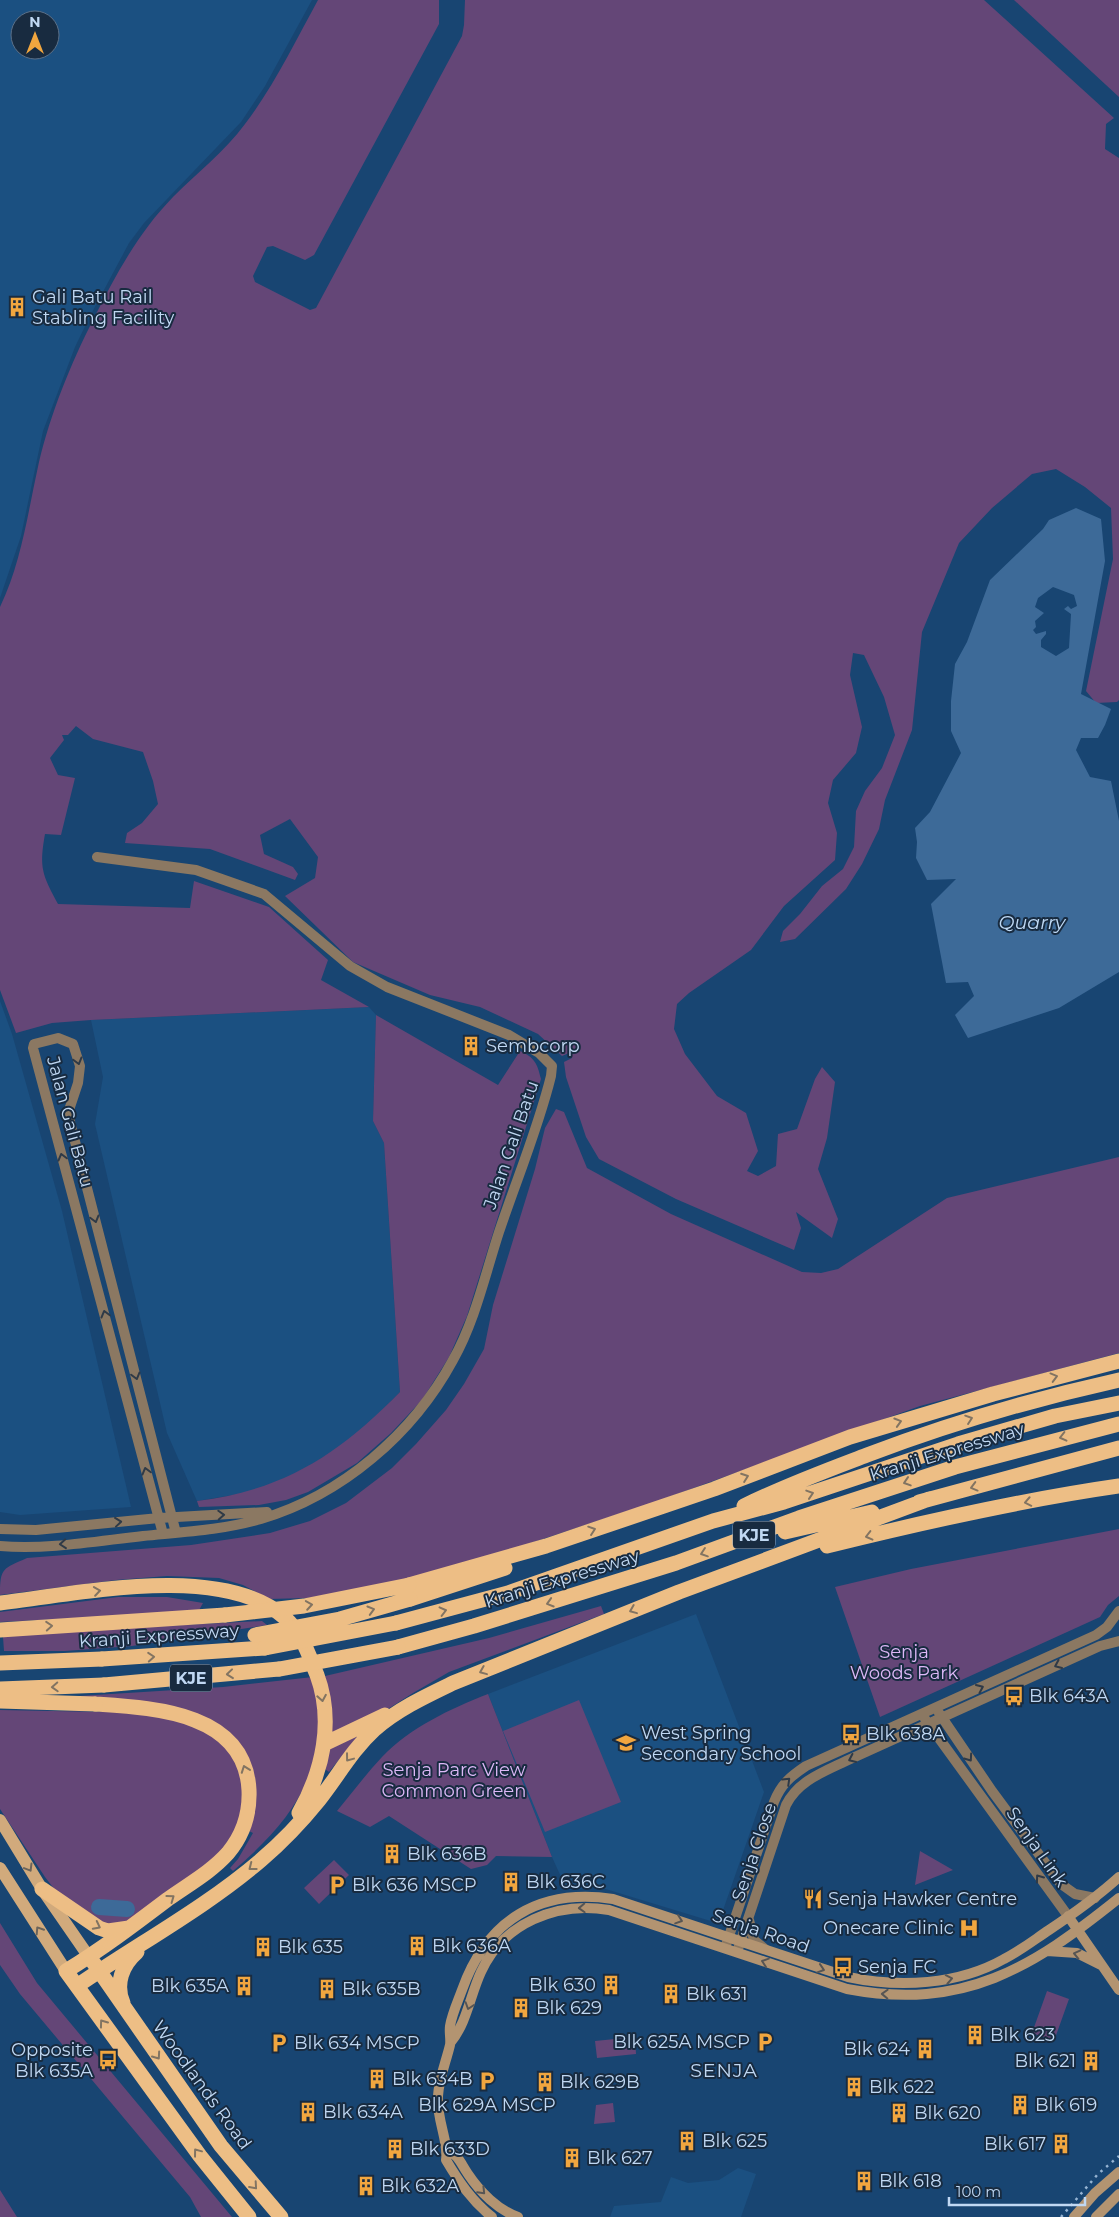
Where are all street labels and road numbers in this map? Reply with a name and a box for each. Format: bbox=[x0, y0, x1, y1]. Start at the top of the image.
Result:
street label: Jalan Gali Batu bbox=[42, 1053, 98, 1190]
street label: Jalan Gali Batu bbox=[478, 1078, 543, 1213]
street label: Kranji Expressway bbox=[867, 1418, 1027, 1486]
road number: KJE bbox=[733, 1522, 775, 1548]
street label: Kranji Expressway bbox=[482, 1545, 642, 1613]
street label: Kranji Expressway bbox=[78, 1619, 240, 1653]
road number: KJE bbox=[170, 1665, 212, 1692]
street label: Senja Close bbox=[727, 1800, 781, 1904]
street label: Senja Link bbox=[1001, 1803, 1073, 1891]
street label: Senja Road bbox=[709, 1904, 813, 1958]
street label: Woodlands Road bbox=[148, 2016, 256, 2154]

